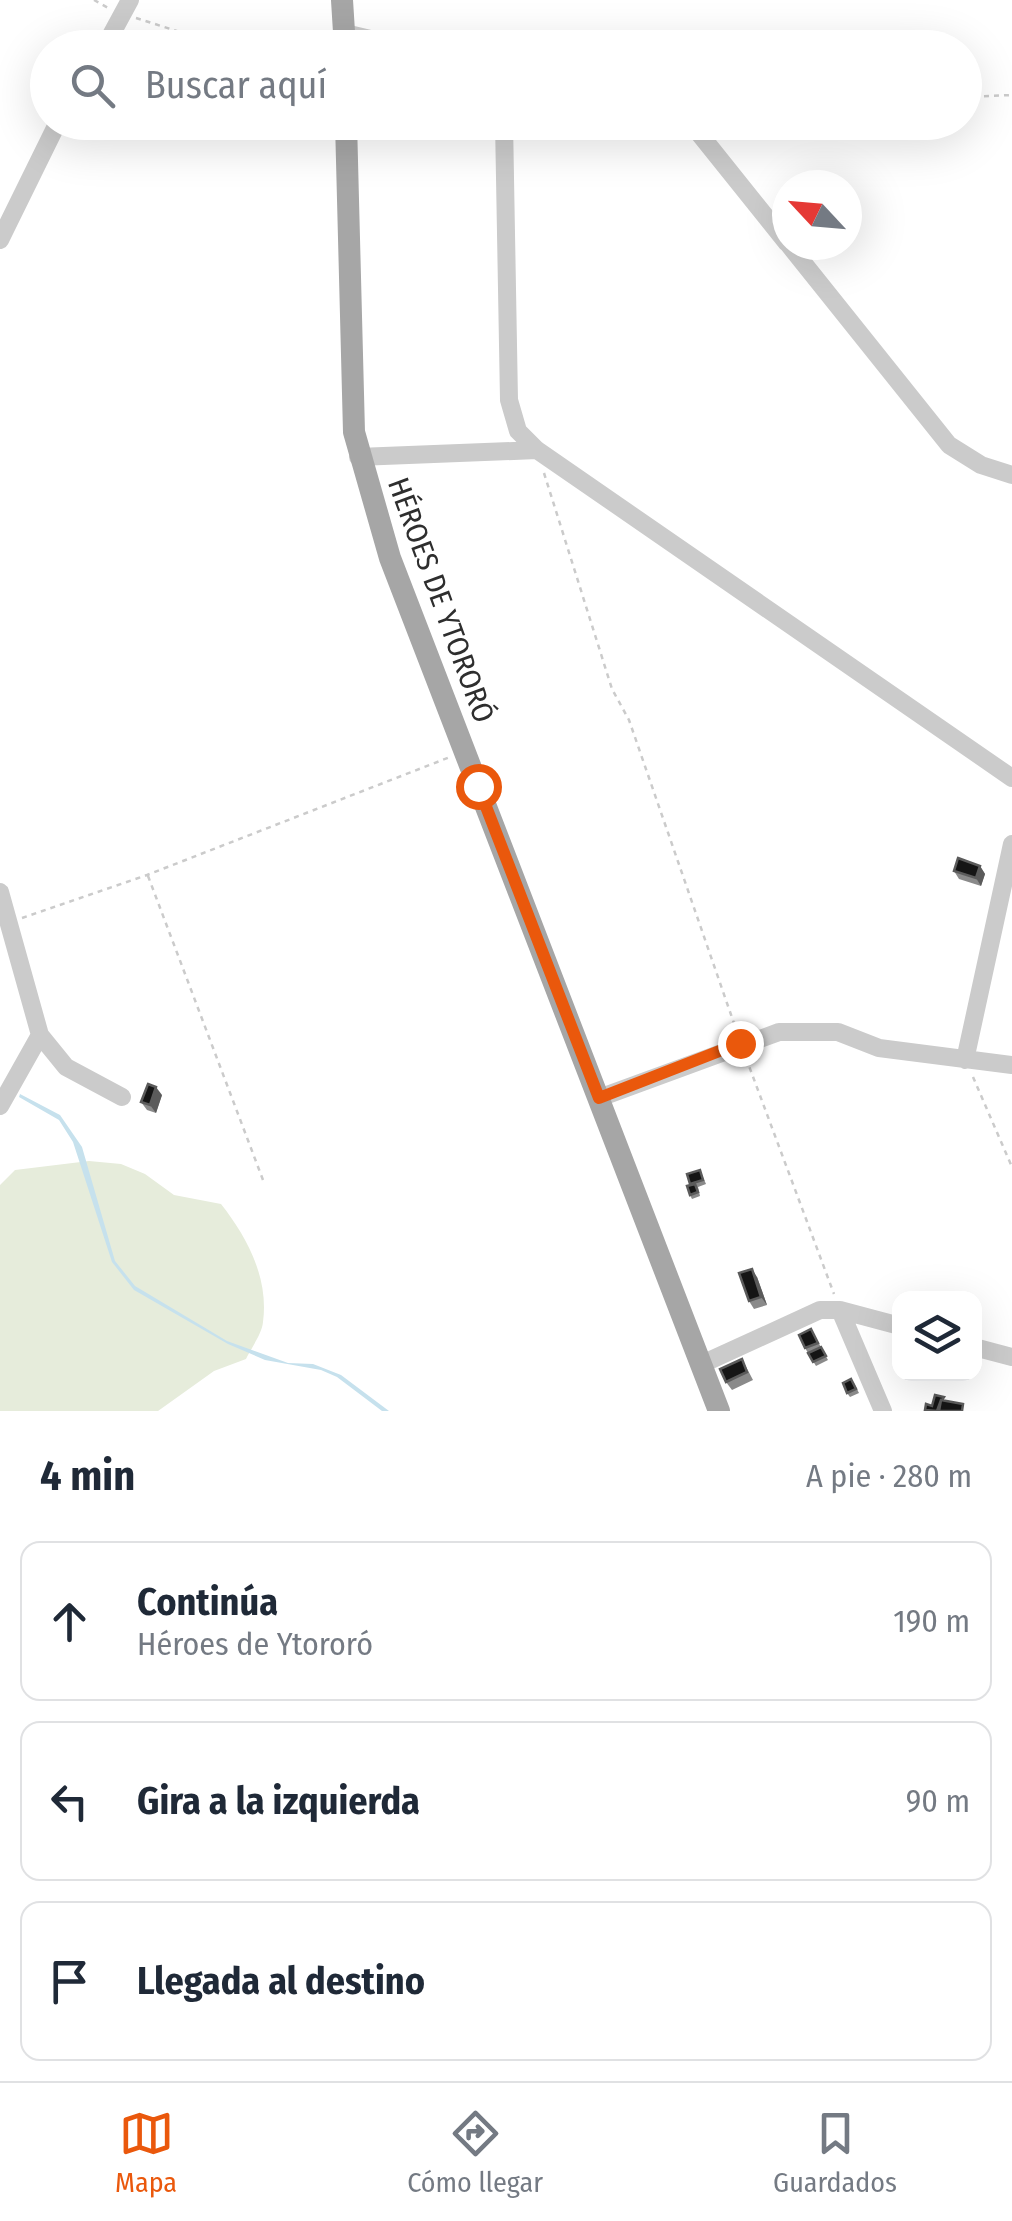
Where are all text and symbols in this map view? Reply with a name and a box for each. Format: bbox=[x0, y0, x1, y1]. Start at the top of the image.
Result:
search box bbox=[30, 30, 982, 140]
icon: search bbox=[65, 58, 120, 113]
text: Buscar aquí bbox=[145, 62, 327, 108]
north arrow bbox=[772, 170, 862, 260]
street label: HÉROES DE YTORORÓ bbox=[380, 473, 502, 727]
route start bbox=[456, 764, 502, 810]
route end bbox=[718, 1021, 764, 1067]
map controls bbox=[892, 1291, 982, 1381]
button: layers bbox=[892, 1291, 982, 1381]
text: 4 min bbox=[40, 1451, 135, 1501]
text: A pie · 280 m bbox=[806, 1457, 972, 1495]
text: Continúa bbox=[137, 1579, 278, 1625]
icon: ahead bbox=[42, 1594, 97, 1649]
text: 190 m bbox=[893, 1602, 970, 1640]
text: Héroes de Ytororó bbox=[137, 1625, 373, 1663]
icon: left bbox=[42, 1774, 97, 1829]
text: Gira a la izquierda bbox=[137, 1778, 420, 1824]
text: 90 m bbox=[906, 1782, 970, 1820]
icon: arrive bbox=[42, 1954, 97, 2009]
text: Llegada al destino bbox=[137, 1958, 425, 2004]
tab: Mapa bbox=[115, 2106, 177, 2199]
tab: Cómo llegar bbox=[407, 2106, 543, 2199]
tab: Guardados bbox=[773, 2106, 897, 2199]

